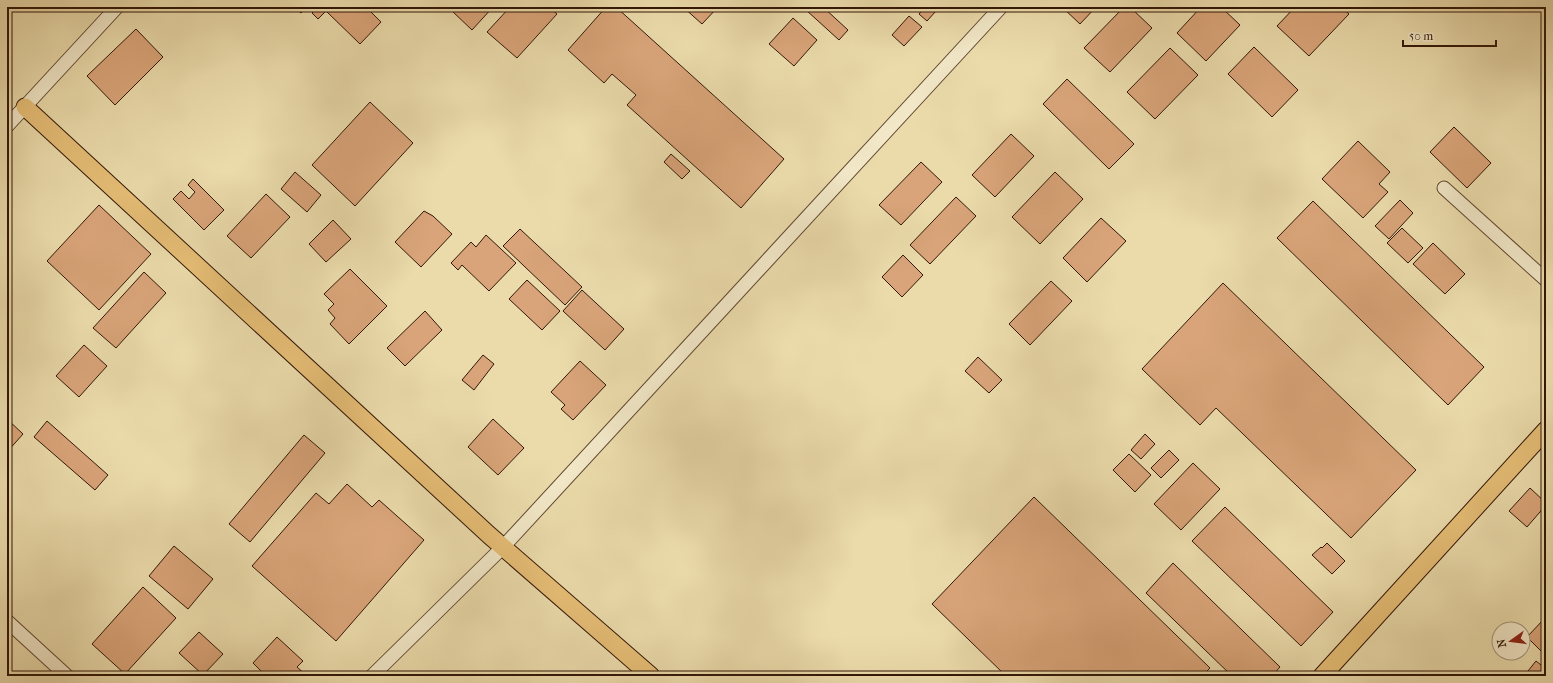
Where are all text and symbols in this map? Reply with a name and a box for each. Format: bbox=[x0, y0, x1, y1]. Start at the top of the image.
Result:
scale bar bbox=[1403, 22, 1496, 48]
text: 50 m bbox=[1409, 29, 1433, 43]
north arrow bbox=[1491, 621, 1531, 661]
text: N bbox=[1494, 637, 1509, 649]

